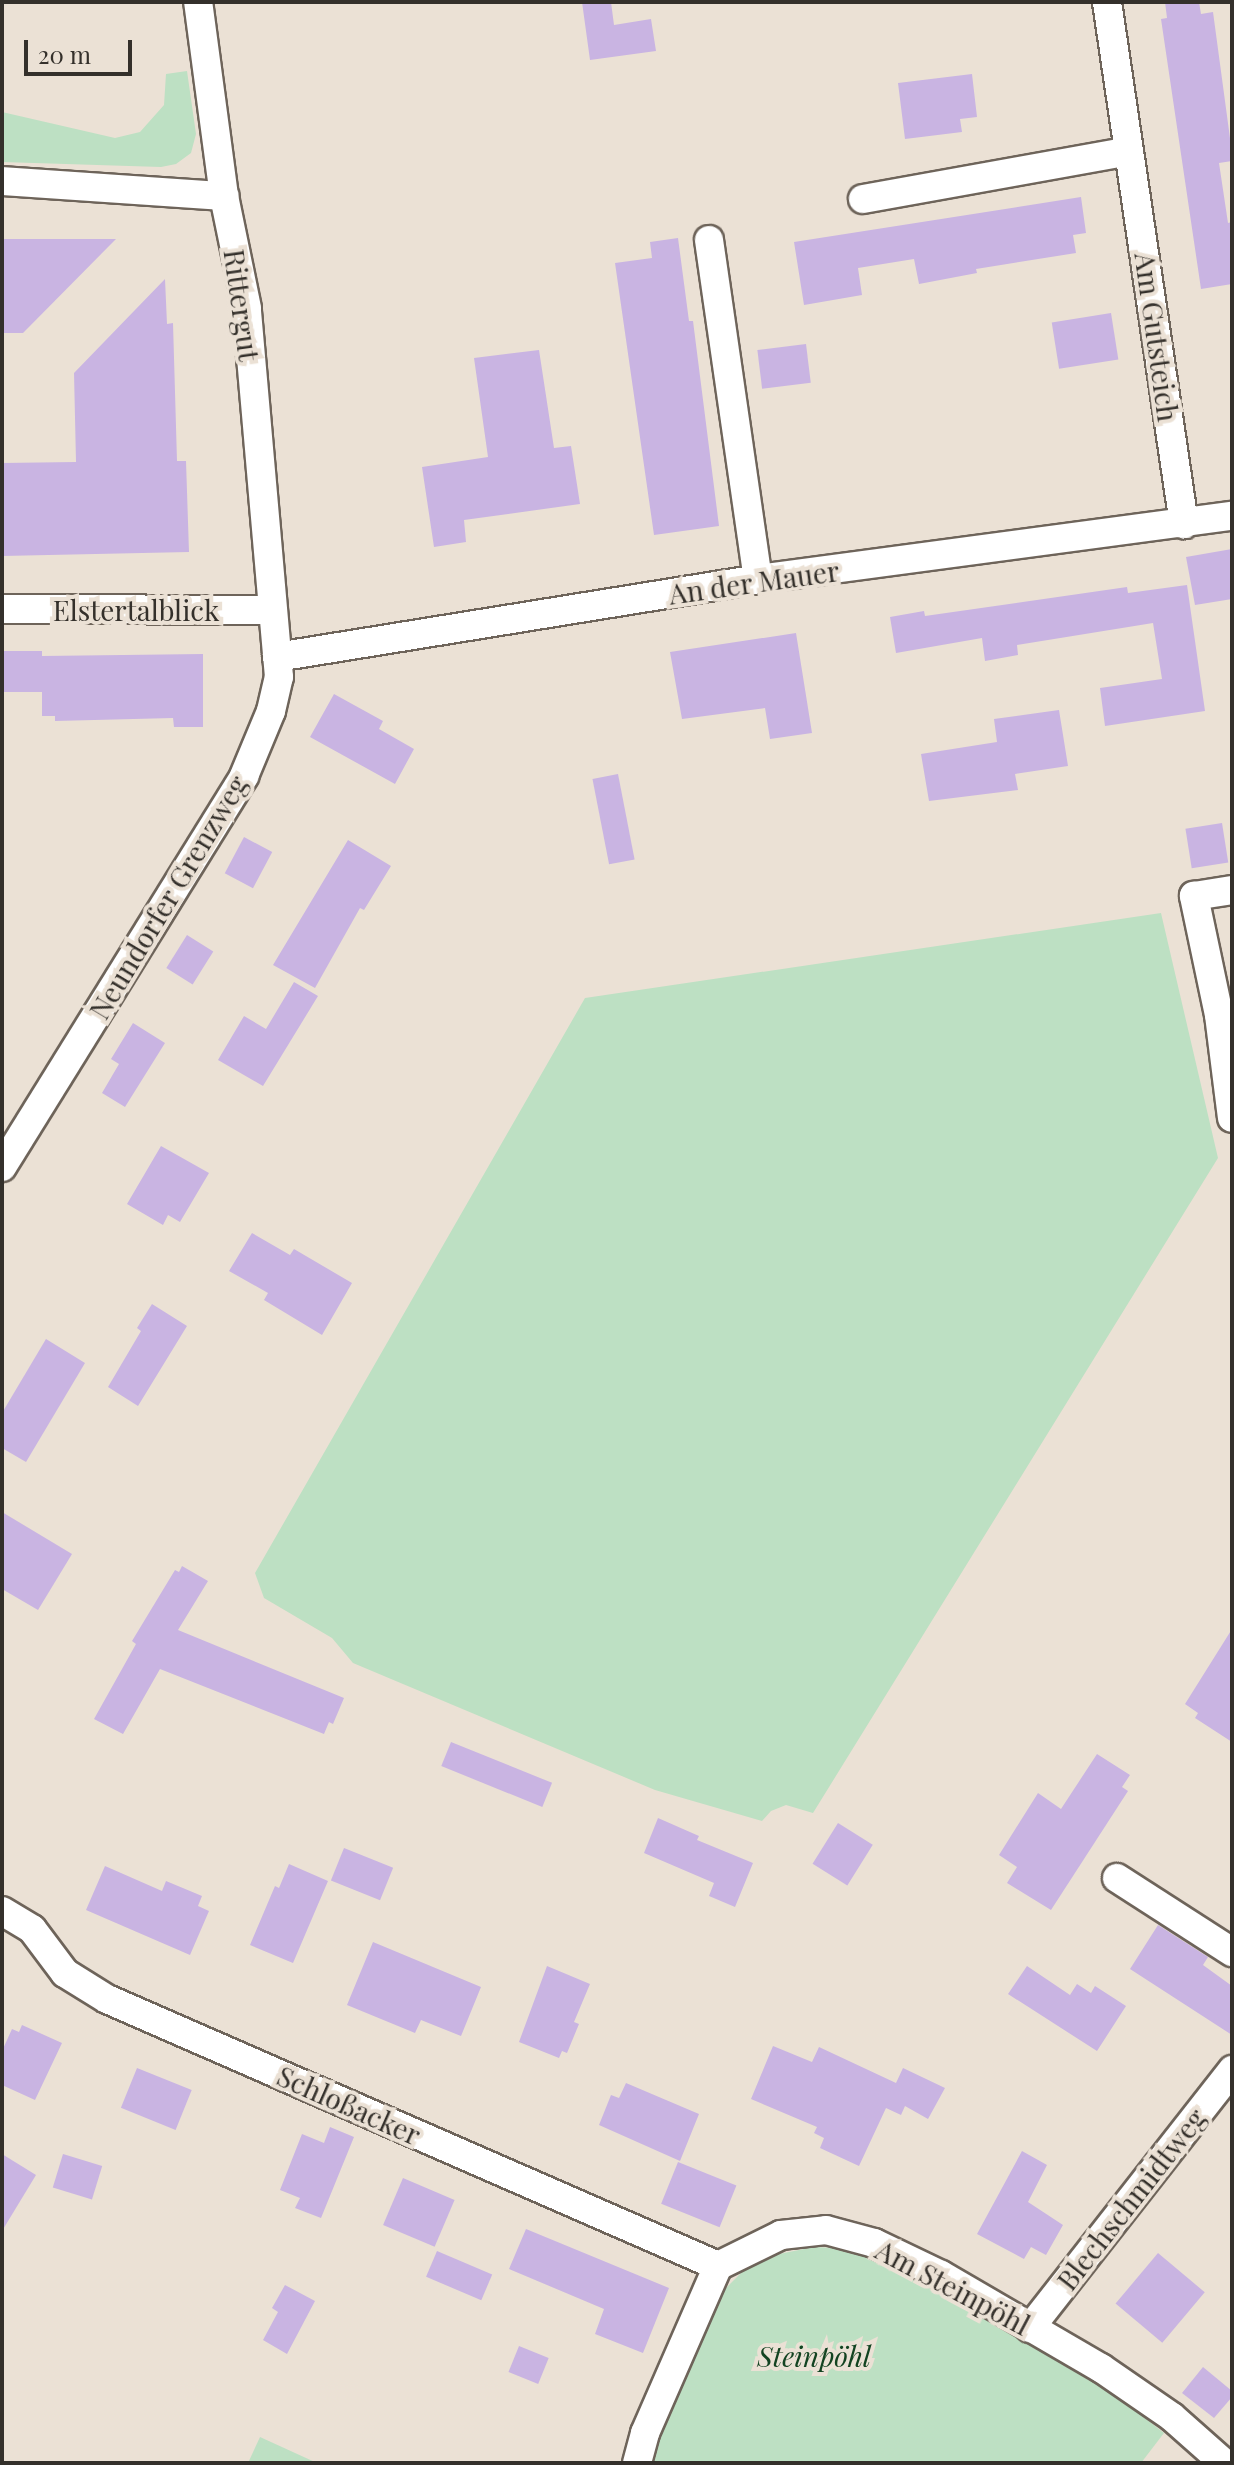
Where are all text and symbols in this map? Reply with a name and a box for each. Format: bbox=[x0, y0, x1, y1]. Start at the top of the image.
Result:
scale bar bbox=[28, 24, 136, 74]
text: 20 m bbox=[38, 38, 91, 70]
street label: Rittergut bbox=[218, 247, 266, 363]
street label: Am Gutsteich bbox=[1129, 250, 1185, 424]
street label: An der Mauer bbox=[666, 553, 842, 611]
street label: Elstertalblick bbox=[53, 593, 219, 627]
street label: Neundorfer Grenzweg bbox=[82, 769, 254, 1025]
street label: Schloßacker bbox=[272, 2058, 426, 2152]
street label: Blechschmidtweg bbox=[1050, 2101, 1212, 2297]
street label: Am Steinpöhl bbox=[870, 2232, 1036, 2342]
park label: Steinpöhl bbox=[757, 2339, 871, 2373]

